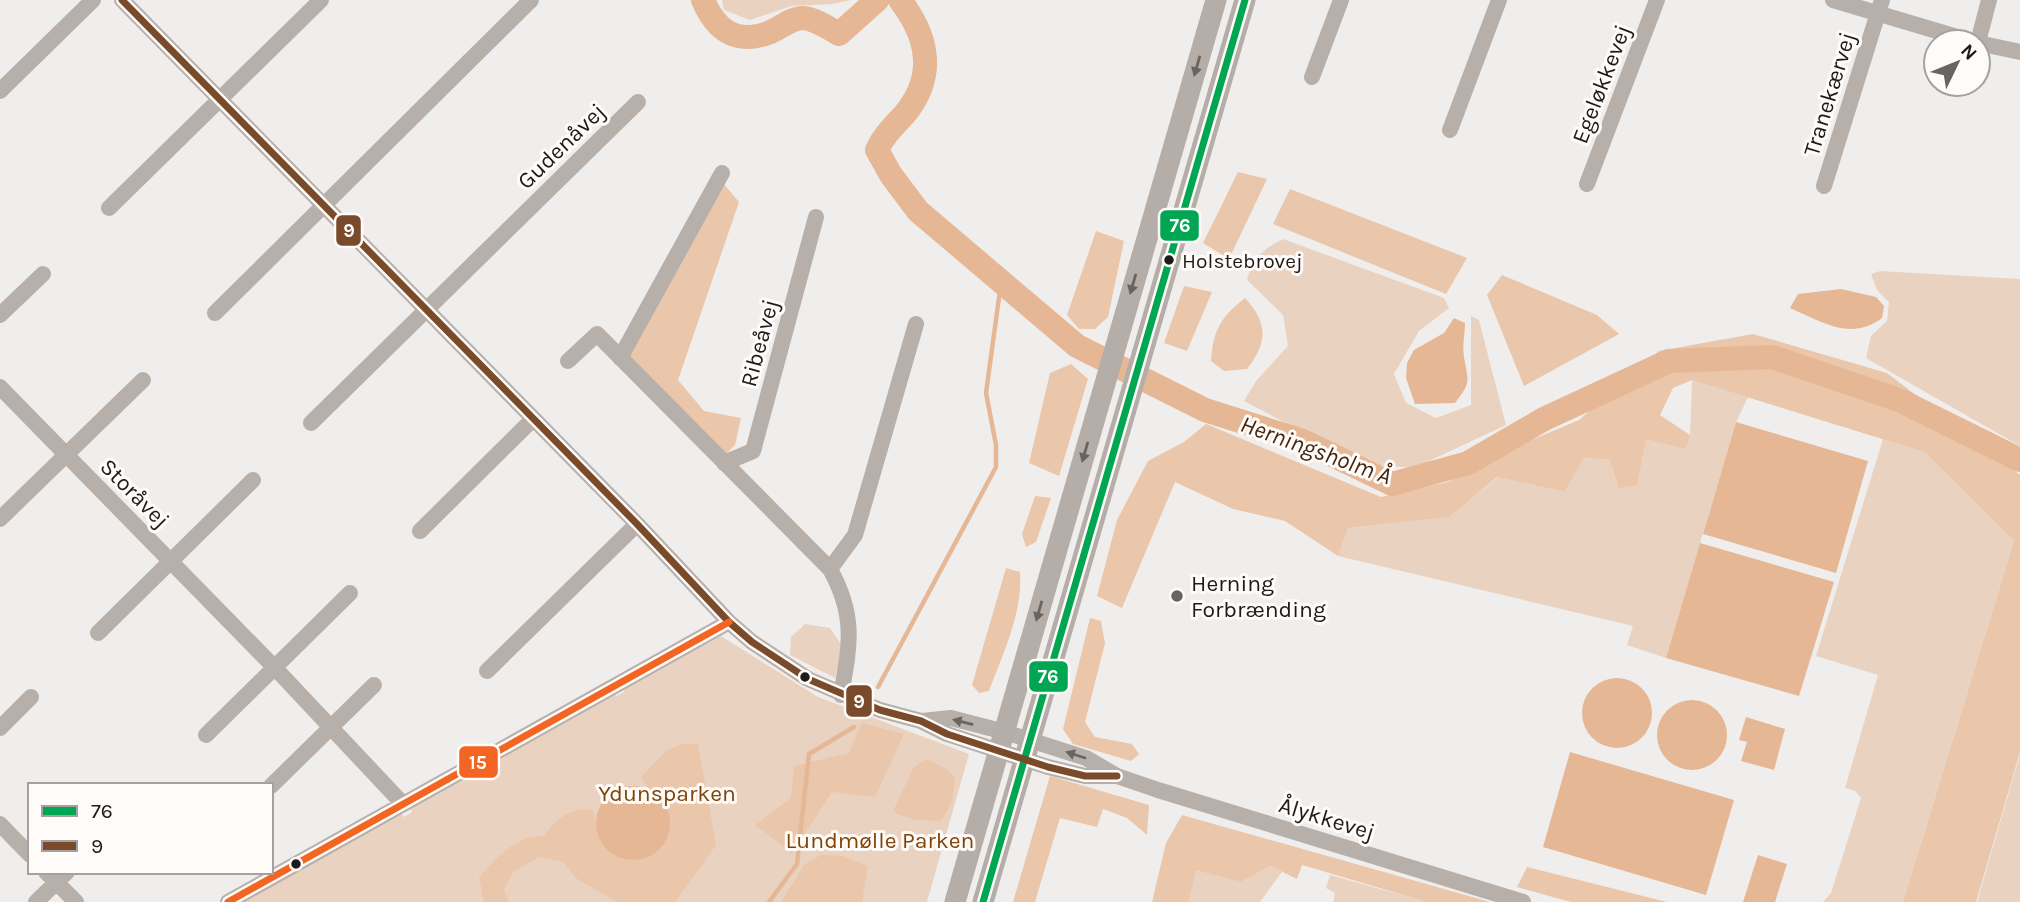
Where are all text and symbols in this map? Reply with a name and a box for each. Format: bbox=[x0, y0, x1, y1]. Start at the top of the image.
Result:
street label: Egeløkkevej bbox=[1566, 21, 1636, 147]
north arrow bbox=[1922, 28, 1992, 98]
street label: Tranekærvej bbox=[1798, 29, 1861, 159]
text: N bbox=[1956, 40, 1981, 65]
one-way arrow bbox=[1192, 55, 1202, 76]
street label: Gudenåvej bbox=[512, 98, 611, 195]
line badge: 76 bbox=[1159, 209, 1200, 242]
line badge: 9 bbox=[335, 214, 362, 247]
text: 76 bbox=[1170, 215, 1191, 237]
text: 9 bbox=[343, 220, 355, 242]
place label: Holstebrovej bbox=[1182, 249, 1303, 273]
marker: Holstebrovej bbox=[1162, 253, 1176, 267]
one-way arrow bbox=[1128, 274, 1138, 295]
street label: Ribeåvej bbox=[735, 296, 784, 390]
water label: Herningsholm Å bbox=[1237, 409, 1396, 490]
one-way arrow bbox=[1079, 442, 1090, 464]
street label: Storåvej bbox=[94, 453, 175, 534]
place label: Herning Forbrænding bbox=[1191, 570, 1326, 623]
marker: Herning Forbrænding bbox=[1169, 588, 1185, 604]
one-way arrow bbox=[1034, 601, 1044, 622]
line badge: 76 bbox=[1028, 660, 1069, 693]
text: 76 bbox=[1038, 666, 1059, 688]
unlabelled marker bbox=[798, 670, 812, 684]
line badge: 9 bbox=[845, 684, 873, 718]
text: 9 bbox=[853, 691, 865, 713]
one-way arrow bbox=[952, 716, 974, 727]
line badge: 15 bbox=[458, 745, 499, 779]
one-way arrow bbox=[1065, 749, 1086, 760]
text: 15 bbox=[469, 752, 487, 774]
park label: Ydunsparken bbox=[598, 780, 736, 807]
legend bbox=[28, 783, 273, 874]
street label: Ålykkevej bbox=[1276, 791, 1378, 846]
text: 76 bbox=[91, 799, 113, 823]
park label: Lundmølle Parken bbox=[786, 827, 974, 854]
text: 9 bbox=[91, 834, 103, 858]
unlabelled marker bbox=[289, 857, 303, 871]

